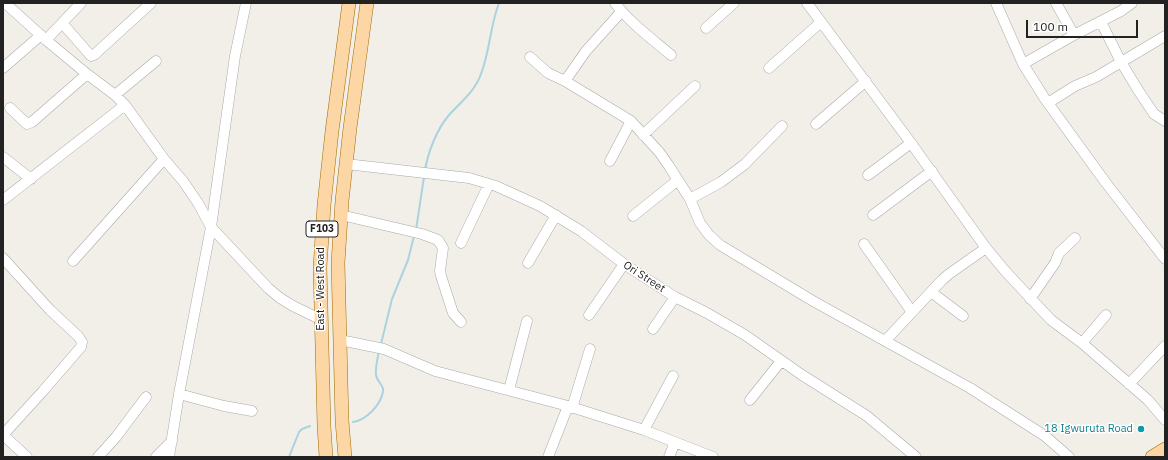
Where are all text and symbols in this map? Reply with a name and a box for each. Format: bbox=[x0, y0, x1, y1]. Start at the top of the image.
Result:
scale bar bbox=[1028, 12, 1140, 38]
text: 100 m bbox=[1033, 19, 1068, 34]
road number: F103 bbox=[306, 221, 338, 237]
street label: East - West Road bbox=[314, 247, 328, 331]
street label: Ori Street bbox=[621, 259, 667, 295]
place label: 18 Igwuruta Road bbox=[1044, 422, 1133, 436]
marker: 18 Igwuruta Road bbox=[1136, 424, 1146, 434]

